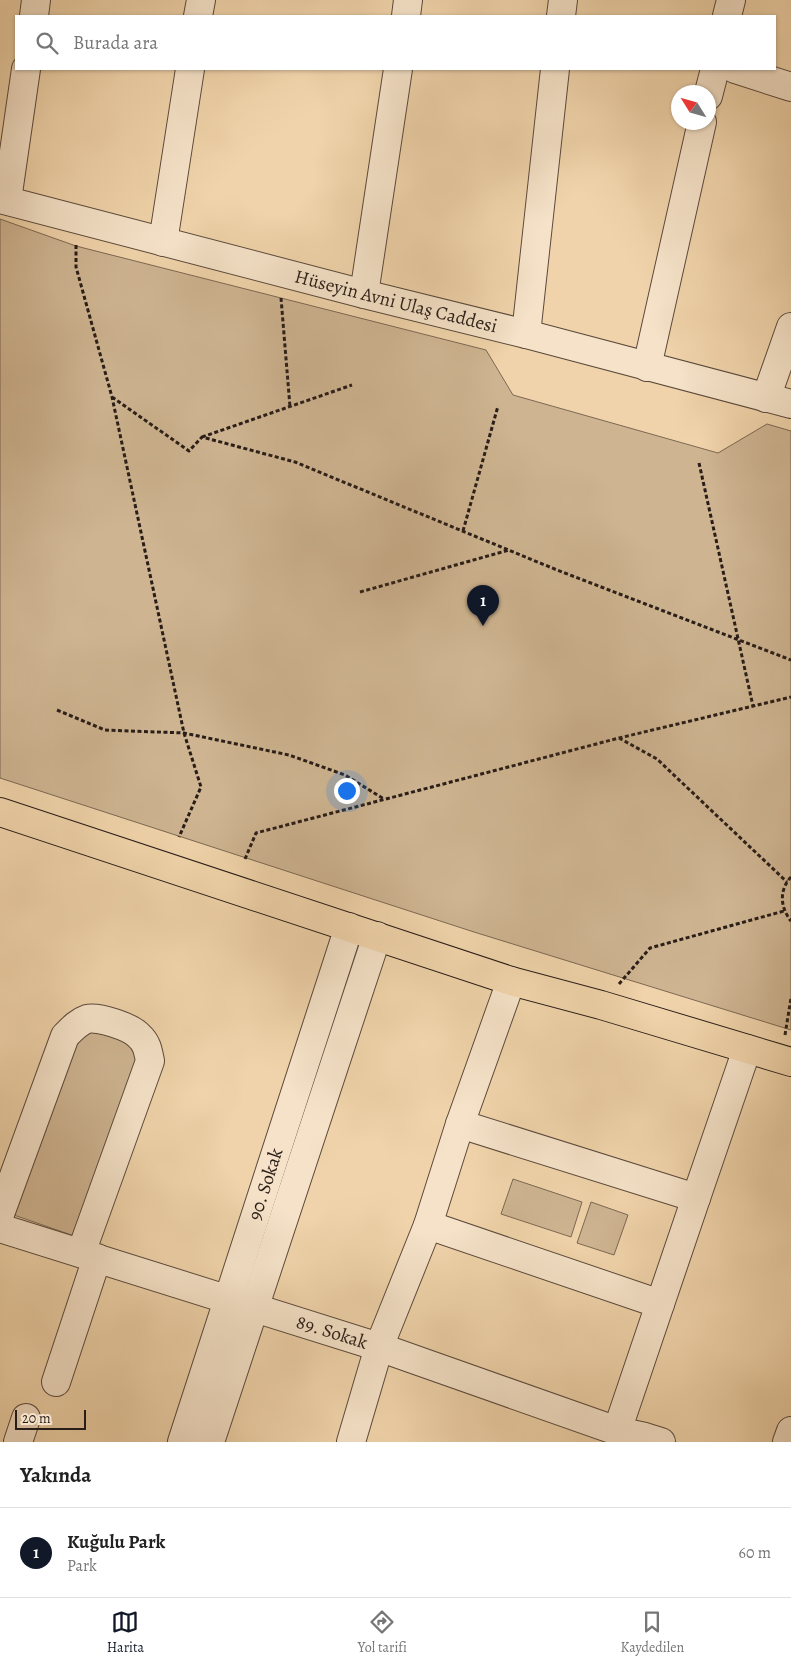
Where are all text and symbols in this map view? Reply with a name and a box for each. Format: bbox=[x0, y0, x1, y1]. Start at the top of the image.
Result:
search box bbox=[15, 15, 776, 70]
icon: search bbox=[33, 29, 61, 57]
text: Burada ara bbox=[73, 30, 158, 56]
north arrow bbox=[671, 85, 716, 130]
street label: Hüseyin Avni Ulaş Caddesi bbox=[292, 263, 500, 339]
pin: 1 bbox=[467, 585, 499, 626]
your location bbox=[334, 778, 360, 804]
street label: 90. Sokak bbox=[242, 1144, 290, 1224]
street label: 89. Sokak bbox=[293, 1309, 372, 1356]
scale bar bbox=[15, 1407, 86, 1430]
text: 20 m bbox=[22, 1409, 51, 1428]
text: Yakında bbox=[20, 1461, 91, 1489]
text: Kuğulu Park bbox=[67, 1529, 165, 1555]
text: 1 bbox=[33, 1542, 39, 1564]
text: 60 m bbox=[739, 1542, 771, 1564]
text: Park bbox=[67, 1555, 97, 1577]
tab: Harita bbox=[107, 1608, 144, 1657]
tab: Yol tarifi bbox=[358, 1608, 407, 1657]
tab: Kaydedilen bbox=[621, 1608, 684, 1657]

